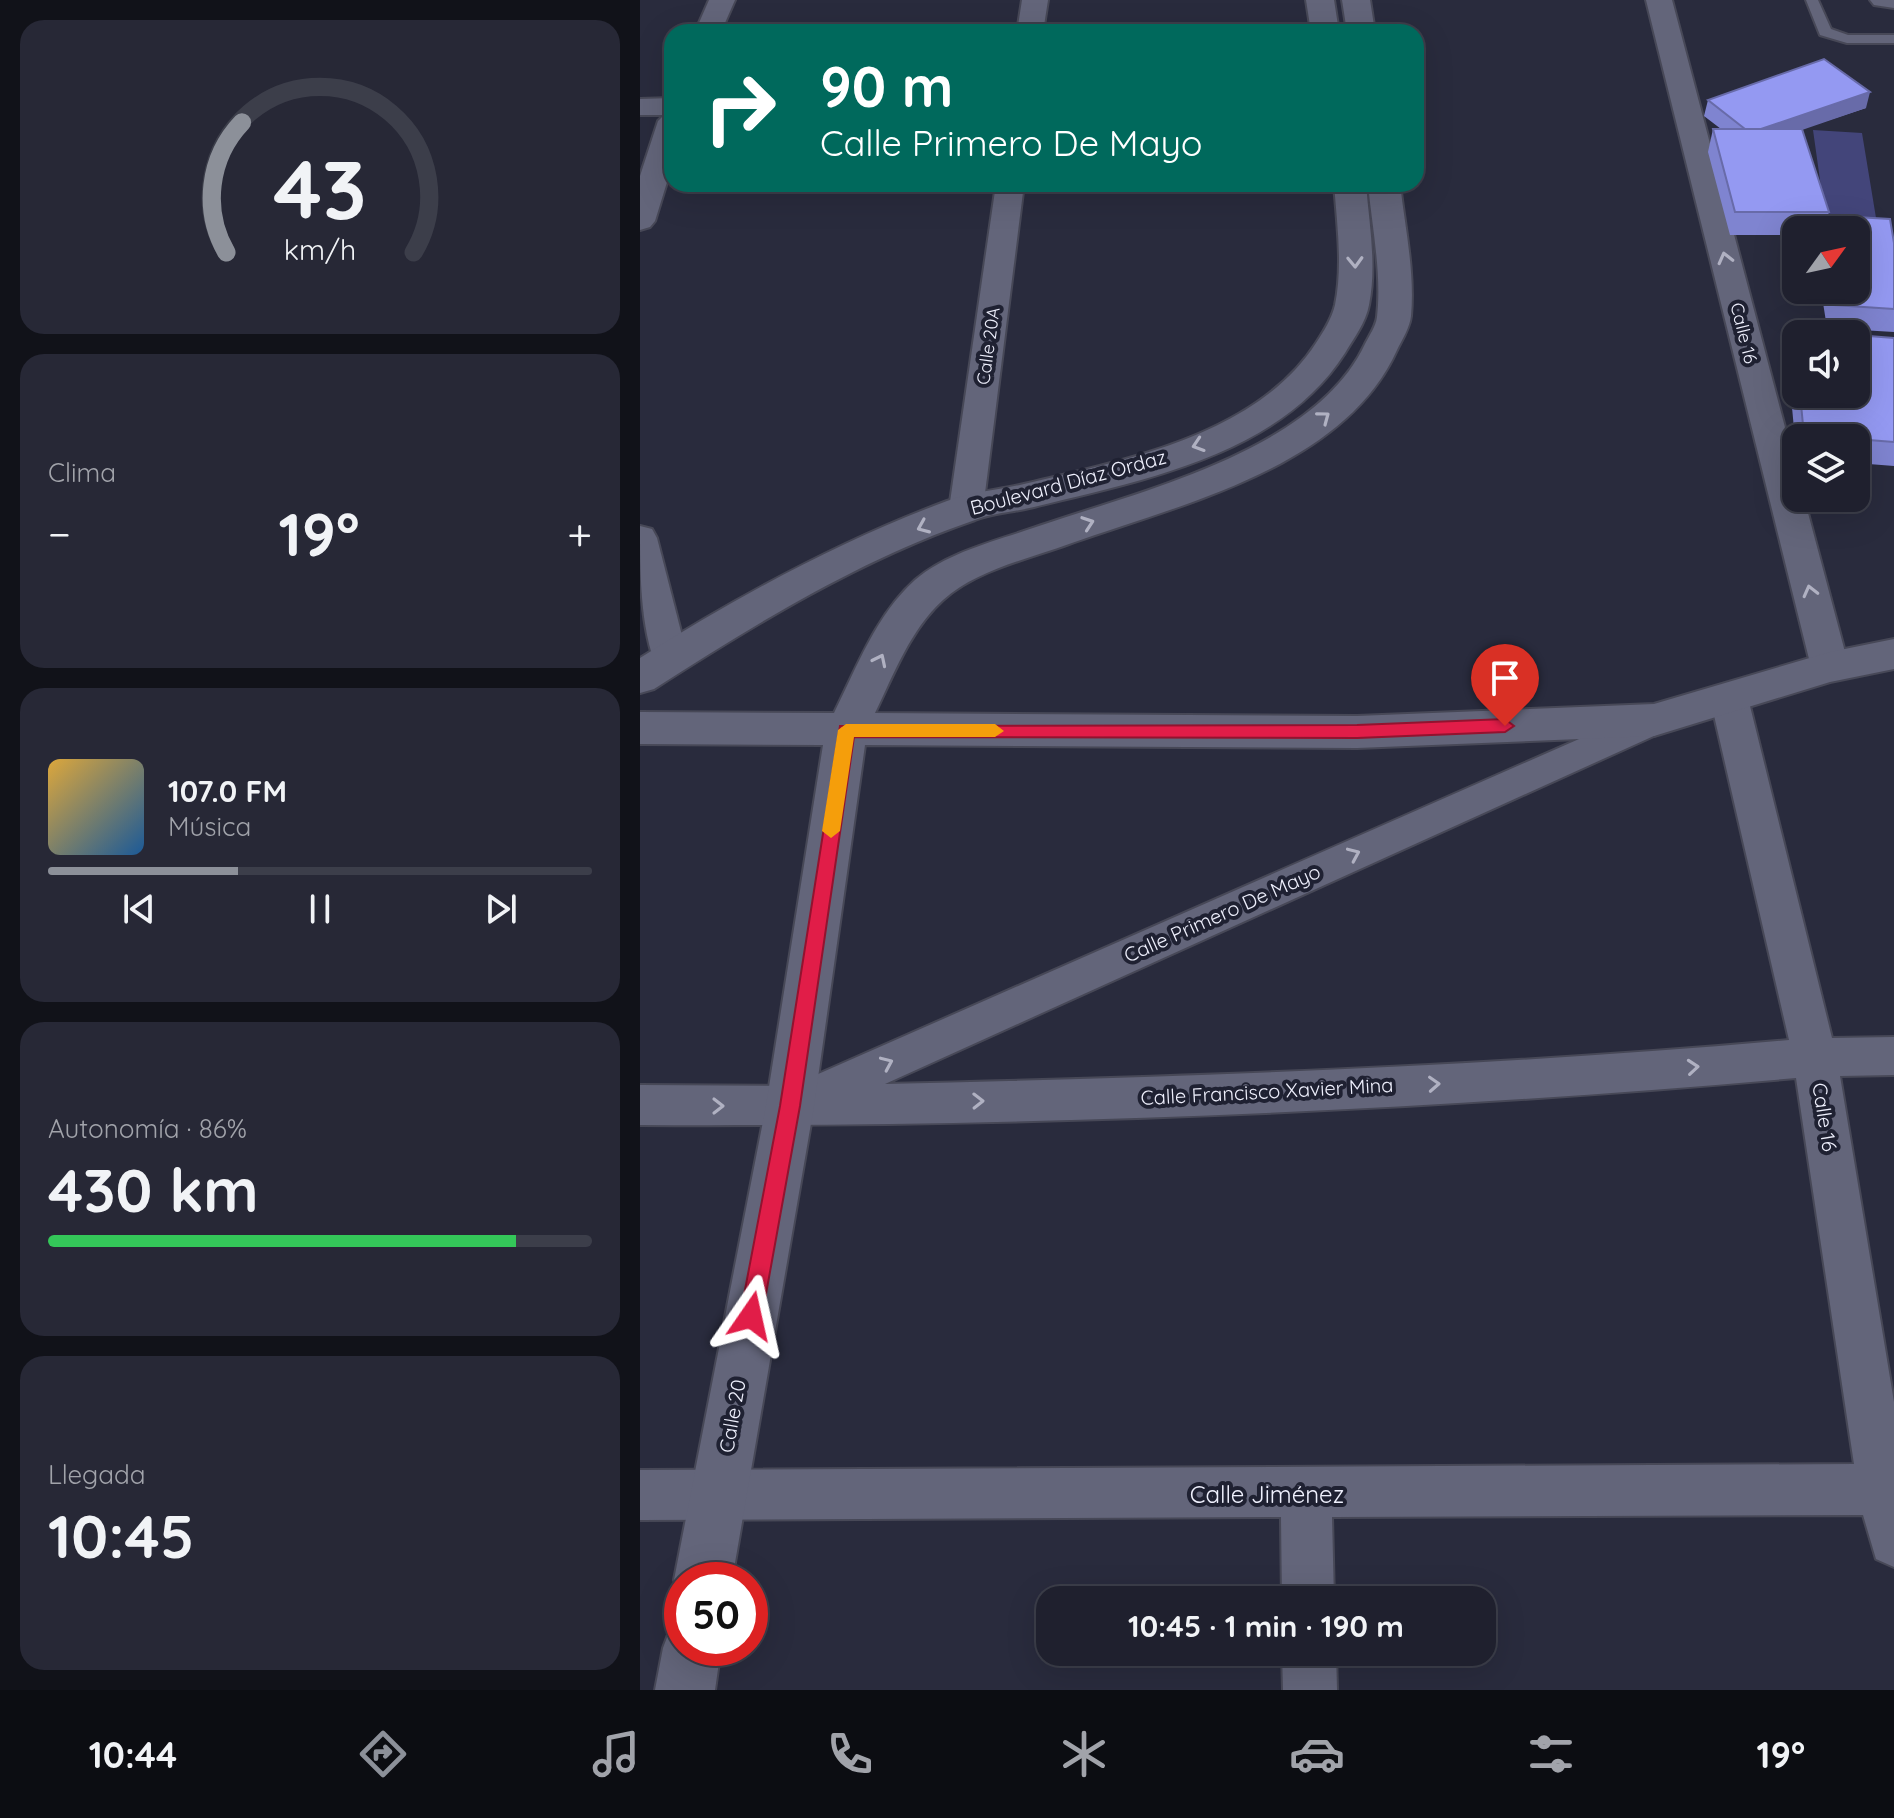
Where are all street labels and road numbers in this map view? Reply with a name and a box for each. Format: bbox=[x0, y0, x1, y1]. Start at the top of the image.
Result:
street label: Calle 16 bbox=[1725, 300, 1763, 366]
street label: Calle 20A bbox=[971, 305, 1005, 386]
street label: Boulevard Díaz Ordaz bbox=[967, 444, 1169, 520]
street label: Calle Primero De Mayo bbox=[1120, 858, 1324, 968]
street label: Calle Francisco Xavier Mina bbox=[1140, 1072, 1394, 1110]
street label: Calle 16 bbox=[1807, 1081, 1843, 1153]
street label: Calle 20 bbox=[713, 1377, 751, 1455]
street label: Calle Jiménez bbox=[1190, 1479, 1344, 1509]

